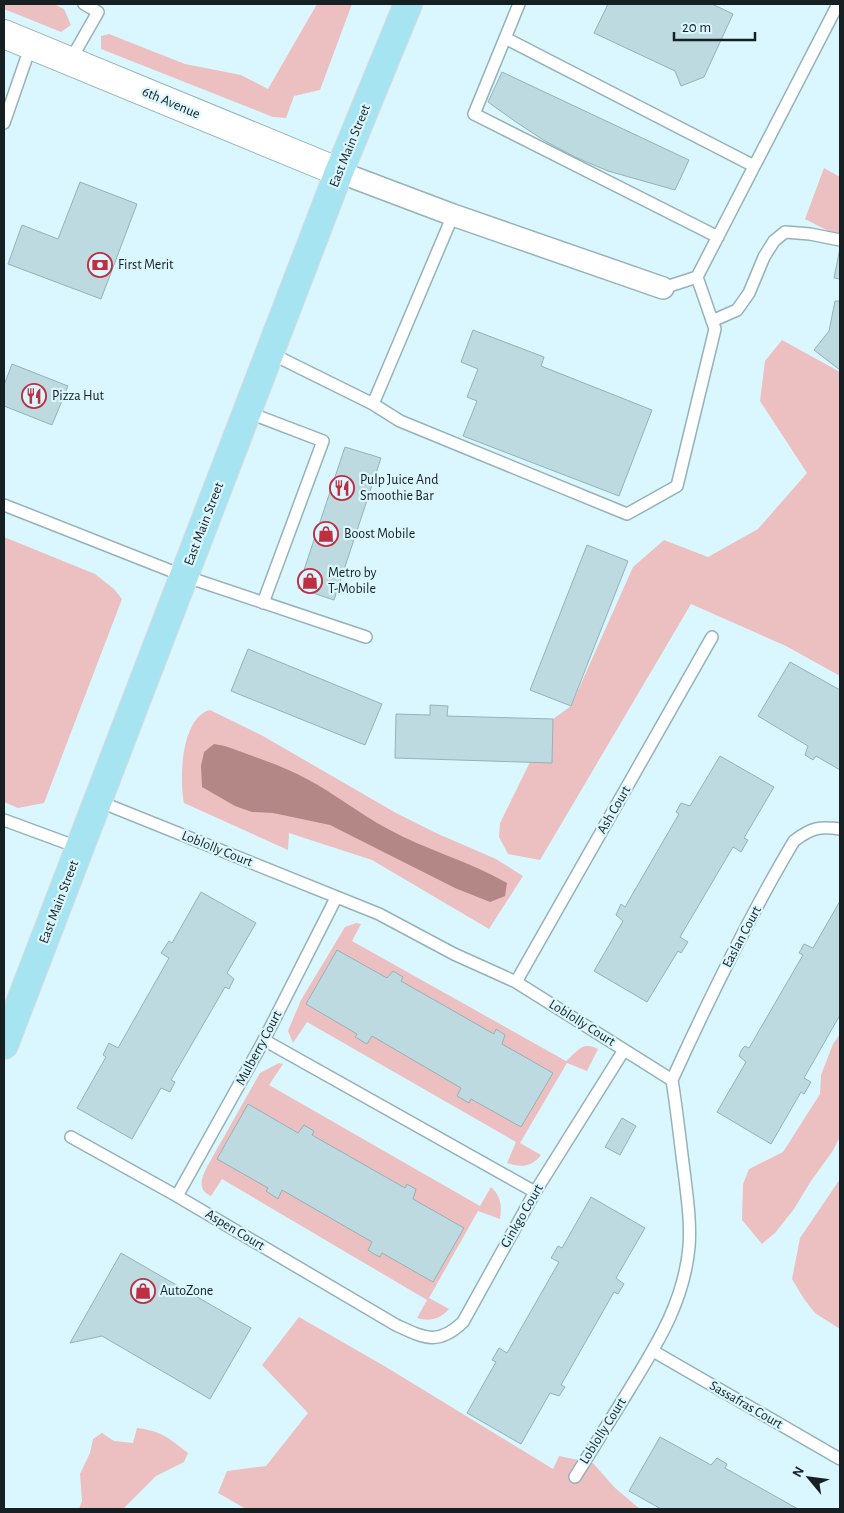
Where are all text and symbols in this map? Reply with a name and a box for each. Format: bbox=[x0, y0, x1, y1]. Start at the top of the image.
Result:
scale bar bbox=[674, 10, 755, 42]
text: 20 m bbox=[682, 20, 711, 35]
street label: 6th Avenue bbox=[140, 85, 202, 121]
street label: East Main Street bbox=[327, 102, 373, 189]
bank icon: First Merit bbox=[87, 252, 113, 278]
place label: First Merit bbox=[118, 258, 174, 272]
restaurant icon: Pizza Hut bbox=[21, 383, 47, 409]
place label: Pizza Hut bbox=[52, 389, 105, 403]
place label: Pulp Juice And Smoothie Bar bbox=[360, 473, 438, 503]
restaurant icon: Pulp Juice And Smoothie Bar bbox=[329, 475, 355, 501]
street label: East Main Street bbox=[182, 480, 227, 568]
shop icon: Boost Mobile bbox=[313, 521, 339, 547]
place label: Boost Mobile bbox=[344, 527, 415, 541]
place label: Metro by T-Mobile bbox=[328, 566, 376, 596]
shop icon: Metro by T-Mobile bbox=[297, 568, 323, 594]
street label: Ash Court bbox=[595, 783, 634, 836]
street label: Loblolly Court bbox=[180, 828, 255, 870]
street label: East Main Street bbox=[37, 858, 82, 946]
street label: Easlan Court bbox=[720, 904, 764, 970]
street label: Loblolly Court bbox=[546, 997, 618, 1049]
street label: Mulberry Court bbox=[233, 1008, 285, 1088]
street label: Ginkgo Court bbox=[498, 1181, 546, 1250]
street label: Aspen Court bbox=[203, 1207, 267, 1253]
shop icon: AutoZone bbox=[130, 1278, 156, 1304]
place label: AutoZone bbox=[160, 1284, 213, 1298]
street label: Sassafras Court bbox=[707, 1378, 785, 1432]
street label: Loblolly Court bbox=[577, 1395, 629, 1467]
north arrow bbox=[784, 1453, 834, 1503]
text: N bbox=[790, 1465, 807, 1480]

